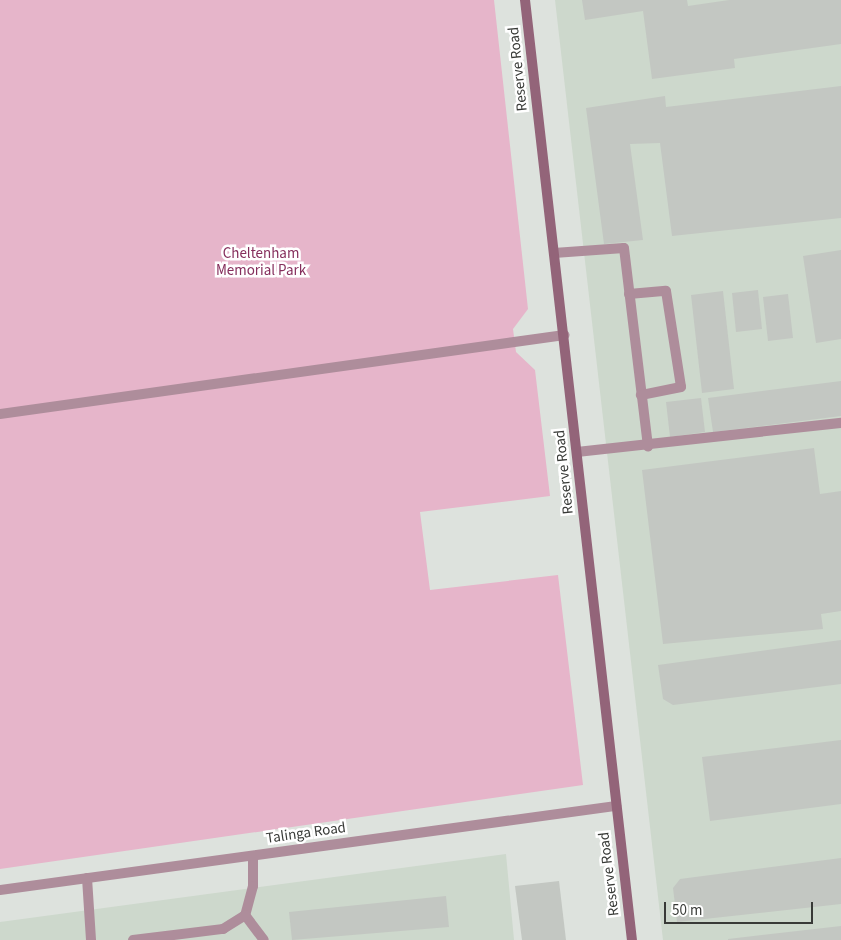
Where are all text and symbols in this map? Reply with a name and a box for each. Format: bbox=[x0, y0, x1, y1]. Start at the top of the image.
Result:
street label: Reserve Road bbox=[505, 26, 531, 112]
park label: Cheltenham Memorial Park bbox=[216, 244, 306, 279]
street label: Reserve Road bbox=[551, 429, 577, 515]
street label: Talinga Road bbox=[265, 818, 347, 848]
street label: Reserve Road bbox=[595, 831, 623, 917]
scale bar bbox=[666, 892, 815, 924]
text: 50 m bbox=[672, 900, 702, 921]

